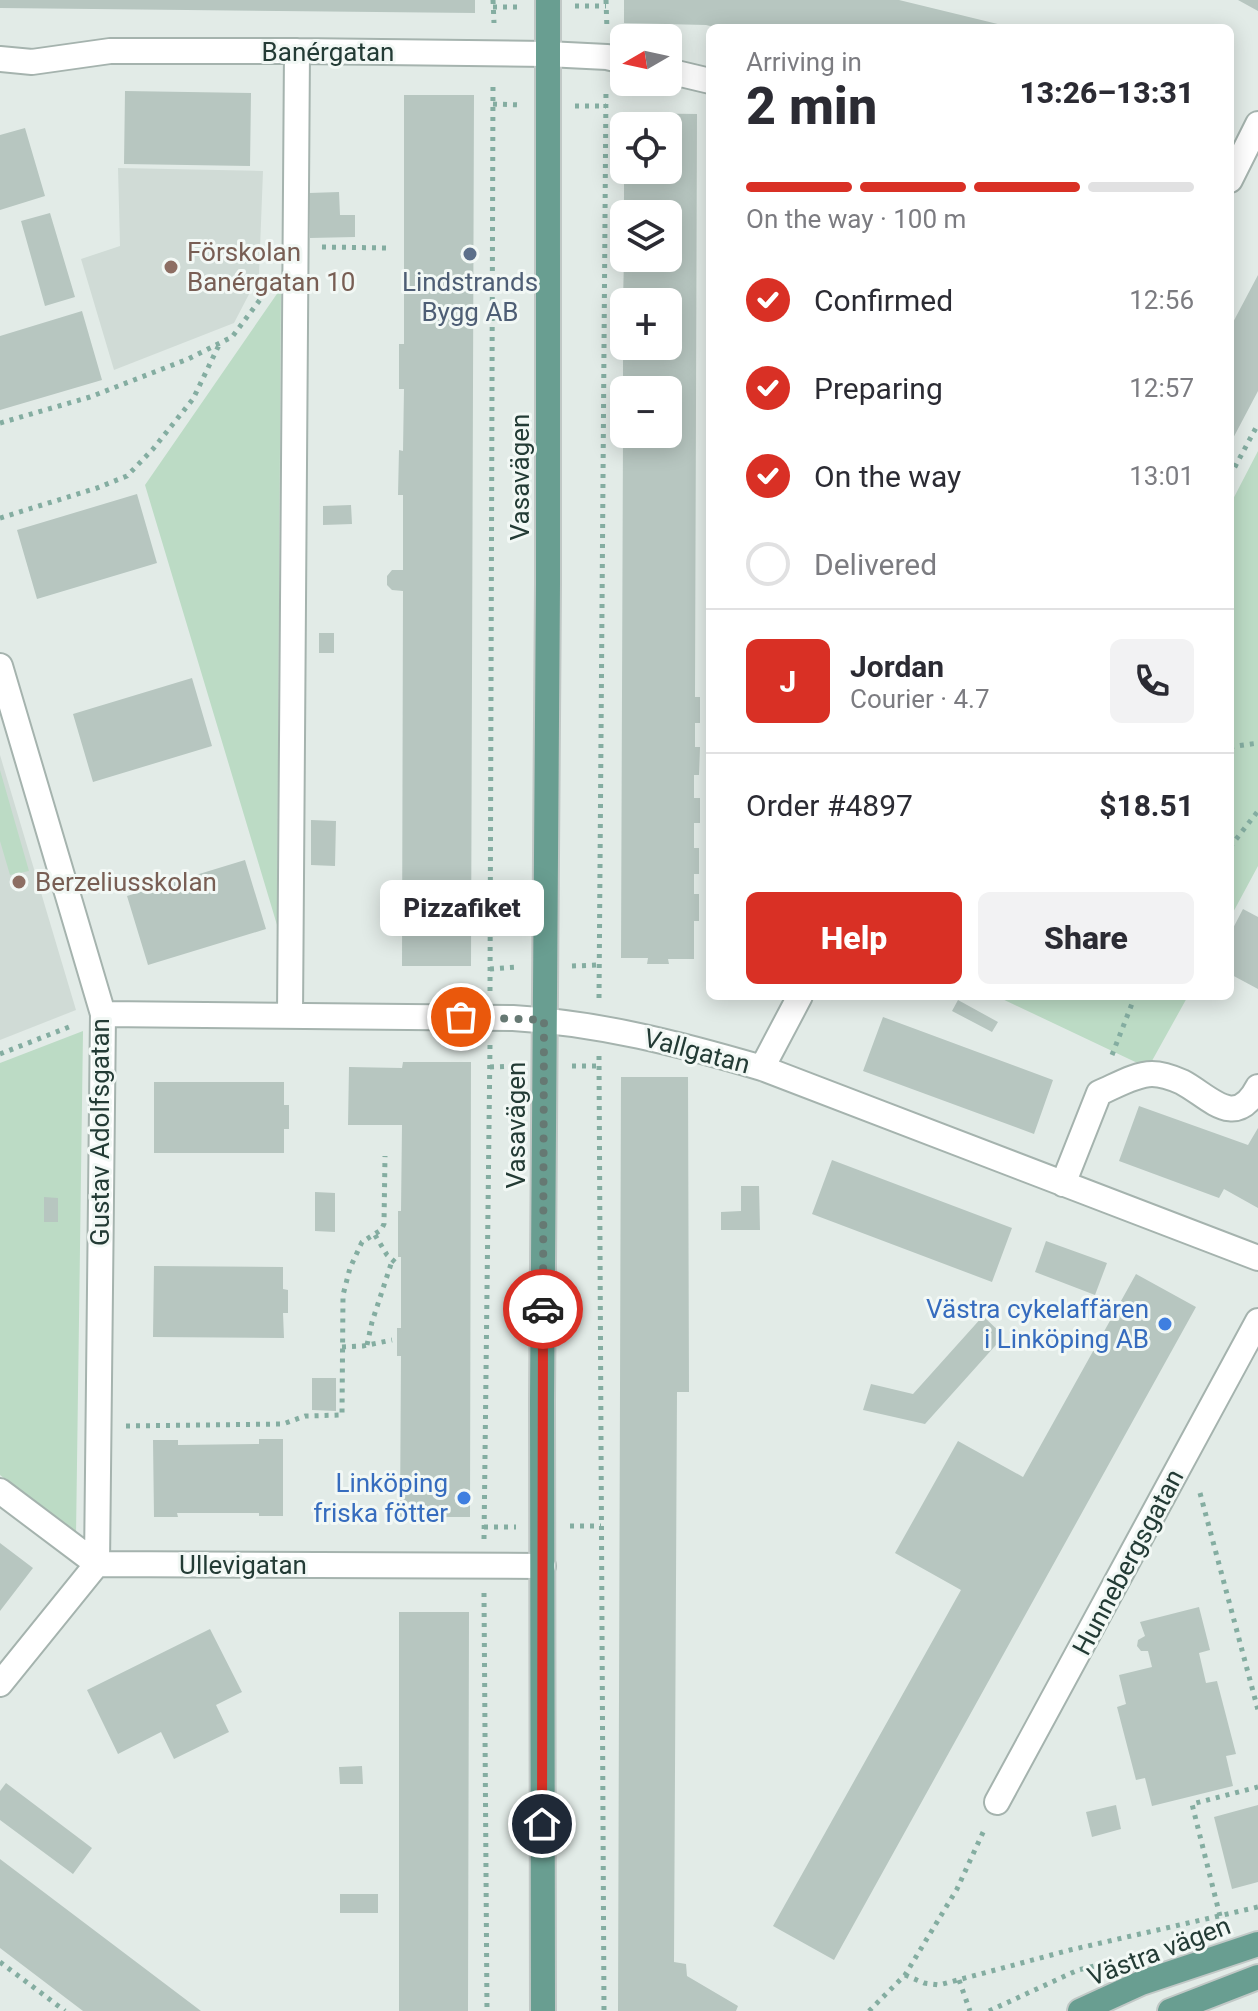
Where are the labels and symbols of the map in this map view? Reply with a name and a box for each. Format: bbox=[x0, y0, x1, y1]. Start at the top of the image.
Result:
north arrow bbox=[610, 24, 682, 96]
street label: Banérgatan bbox=[262, 37, 394, 67]
place label: Förskolan Banérgatan 10 bbox=[187, 237, 355, 297]
marker: Lindstrands Bygg AB bbox=[461, 245, 479, 263]
marker: Förskolan Banérgatan 10 bbox=[162, 258, 180, 276]
place label: Lindstrands Bygg AB bbox=[402, 267, 538, 327]
street label: Vasavägen bbox=[505, 414, 535, 540]
place label: Berzeliusskolan bbox=[35, 867, 217, 897]
marker: Berzeliusskolan bbox=[10, 873, 28, 891]
callout: Pizzafiket bbox=[379, 881, 543, 937]
pin bbox=[427, 983, 495, 1051]
street label: Gustav Adolfsgatan bbox=[85, 1018, 115, 1246]
street label: Vallgatan bbox=[641, 1022, 753, 1080]
street label: Vasavägen bbox=[501, 1062, 531, 1188]
courier bbox=[503, 1269, 583, 1349]
place label: Västra cykelaffären i Linköping AB bbox=[926, 1294, 1149, 1354]
marker: Västra cykelaffären i Linköping AB bbox=[1156, 1315, 1174, 1333]
street label: Hunnebergsgatan bbox=[1066, 1464, 1190, 1660]
place label: Linköping friska fötter bbox=[313, 1468, 448, 1528]
marker: Linköping friska fötter bbox=[455, 1489, 473, 1507]
street label: Ullevigatan bbox=[179, 1550, 307, 1580]
pin bbox=[508, 1790, 576, 1858]
street label: Västra vägen bbox=[1083, 1910, 1235, 1992]

